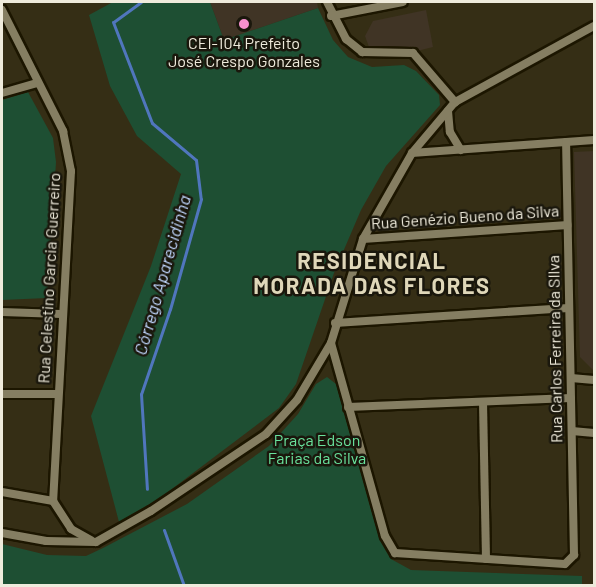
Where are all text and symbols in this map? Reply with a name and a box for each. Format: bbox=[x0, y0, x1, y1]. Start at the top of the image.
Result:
marker: CEI-104 Prefeito José Crespo Gonzales bbox=[237, 17, 251, 31]
place label: CEI-104 Prefeito José Crespo Gonzales bbox=[168, 33, 320, 71]
street label: Rua Celestino Garcia Guerreiro bbox=[34, 172, 64, 384]
water label: Córrego Aparecidinha bbox=[129, 193, 195, 357]
street label: Rua Genézio Bueno da Silva bbox=[370, 201, 560, 233]
district label: RESIDENCIAL MORADA DAS FLORES bbox=[253, 247, 491, 298]
street label: Rua Carlos Ferreira da SIlva bbox=[544, 255, 566, 443]
park label: Praça Edson Farias da Silva bbox=[268, 430, 366, 468]

